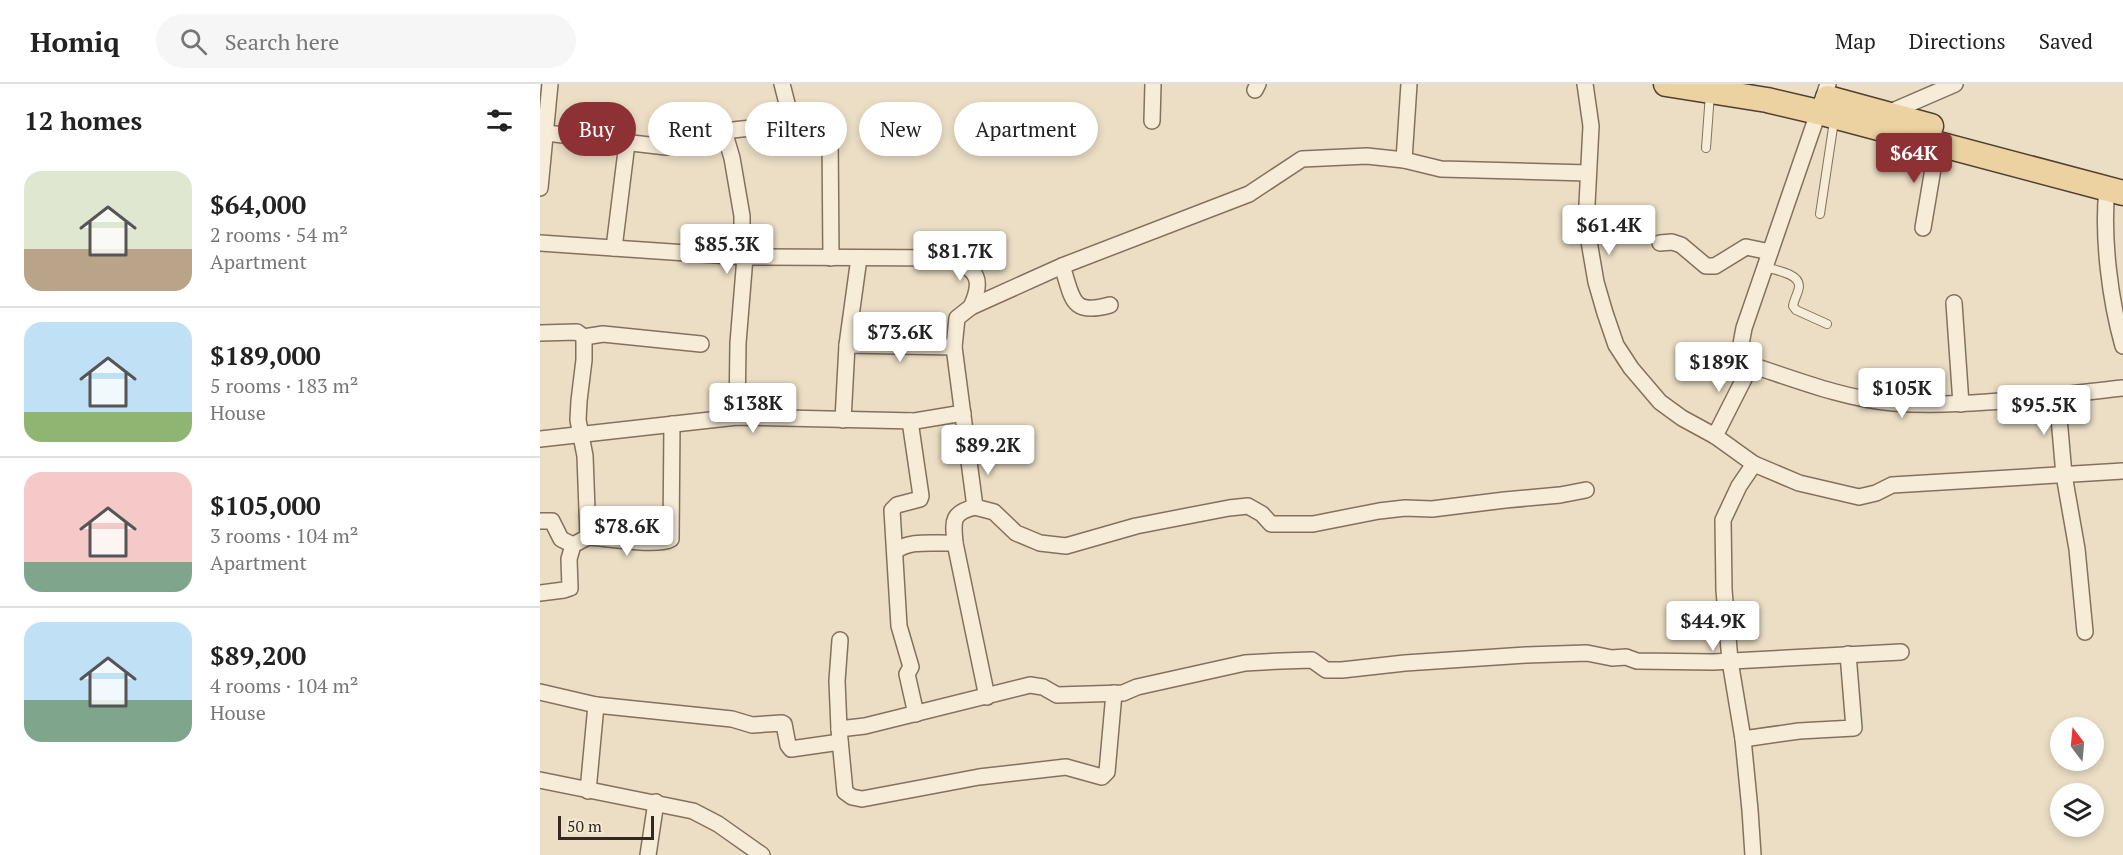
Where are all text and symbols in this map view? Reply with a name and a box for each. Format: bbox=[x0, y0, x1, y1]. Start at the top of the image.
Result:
search box bbox=[156, 14, 576, 68]
text: Homiq bbox=[30, 23, 120, 60]
icon: search bbox=[177, 25, 210, 58]
text: Search here bbox=[225, 27, 339, 56]
text: Map bbox=[1835, 27, 1876, 55]
text: Directions bbox=[1909, 27, 2006, 55]
text: Saved bbox=[2039, 27, 2093, 55]
chip: Buy bbox=[558, 102, 636, 156]
chip: Rent bbox=[648, 102, 733, 156]
chip: Filters bbox=[745, 102, 847, 156]
chip: New bbox=[859, 102, 942, 156]
chip: Apartment bbox=[954, 102, 1098, 156]
text: 12 homes bbox=[24, 103, 142, 137]
icon: filters bbox=[483, 104, 516, 137]
pin: $64K bbox=[1878, 133, 1950, 184]
text: $64K bbox=[1890, 139, 1938, 166]
text: $64,000 bbox=[210, 187, 306, 221]
icon: home bbox=[72, 195, 144, 267]
pin: $61.4K bbox=[1560, 205, 1658, 256]
text: $61.4K bbox=[1576, 211, 1642, 238]
text: 2 rooms · 54 m² bbox=[210, 221, 348, 248]
pin: $85.3K bbox=[678, 224, 776, 275]
text: $85.3K bbox=[694, 230, 760, 257]
pin: $81.7K bbox=[911, 231, 1009, 282]
text: $81.7K bbox=[927, 237, 993, 264]
text: Apartment bbox=[210, 248, 307, 275]
pin: $73.6K bbox=[851, 312, 949, 363]
text: $73.6K bbox=[867, 318, 933, 345]
text: $189,000 bbox=[210, 338, 321, 372]
pin: $189K bbox=[1677, 342, 1761, 393]
icon: home bbox=[72, 346, 144, 418]
text: $189K bbox=[1689, 348, 1749, 375]
pin: $105K bbox=[1860, 368, 1944, 419]
text: 5 rooms · 183 m² bbox=[210, 372, 358, 399]
text: $105K bbox=[1872, 374, 1932, 401]
pin: $138K bbox=[711, 383, 795, 434]
pin: $95.5K bbox=[1995, 385, 2093, 436]
text: $138K bbox=[723, 389, 783, 416]
text: $95.5K bbox=[2011, 391, 2077, 418]
text: House bbox=[210, 399, 266, 426]
pin: $89.2K bbox=[939, 425, 1037, 476]
text: $89.2K bbox=[955, 431, 1021, 458]
text: $105,000 bbox=[210, 488, 321, 522]
icon: home bbox=[72, 496, 144, 568]
pin: $78.6K bbox=[578, 506, 676, 557]
text: $78.6K bbox=[594, 512, 660, 539]
text: 3 rooms · 104 m² bbox=[210, 522, 358, 549]
text: Apartment bbox=[210, 549, 307, 576]
pin: $44.9K bbox=[1664, 601, 1762, 652]
text: $44.9K bbox=[1680, 607, 1746, 634]
text: $89,200 bbox=[210, 638, 306, 672]
icon: home bbox=[72, 646, 144, 718]
text: 4 rooms · 104 m² bbox=[210, 672, 358, 699]
text: House bbox=[210, 699, 266, 726]
north arrow bbox=[2050, 717, 2104, 771]
map controls bbox=[2050, 717, 2104, 837]
button: layers bbox=[2050, 783, 2104, 837]
scale bar bbox=[558, 813, 654, 840]
text: 50 m bbox=[567, 815, 602, 837]

